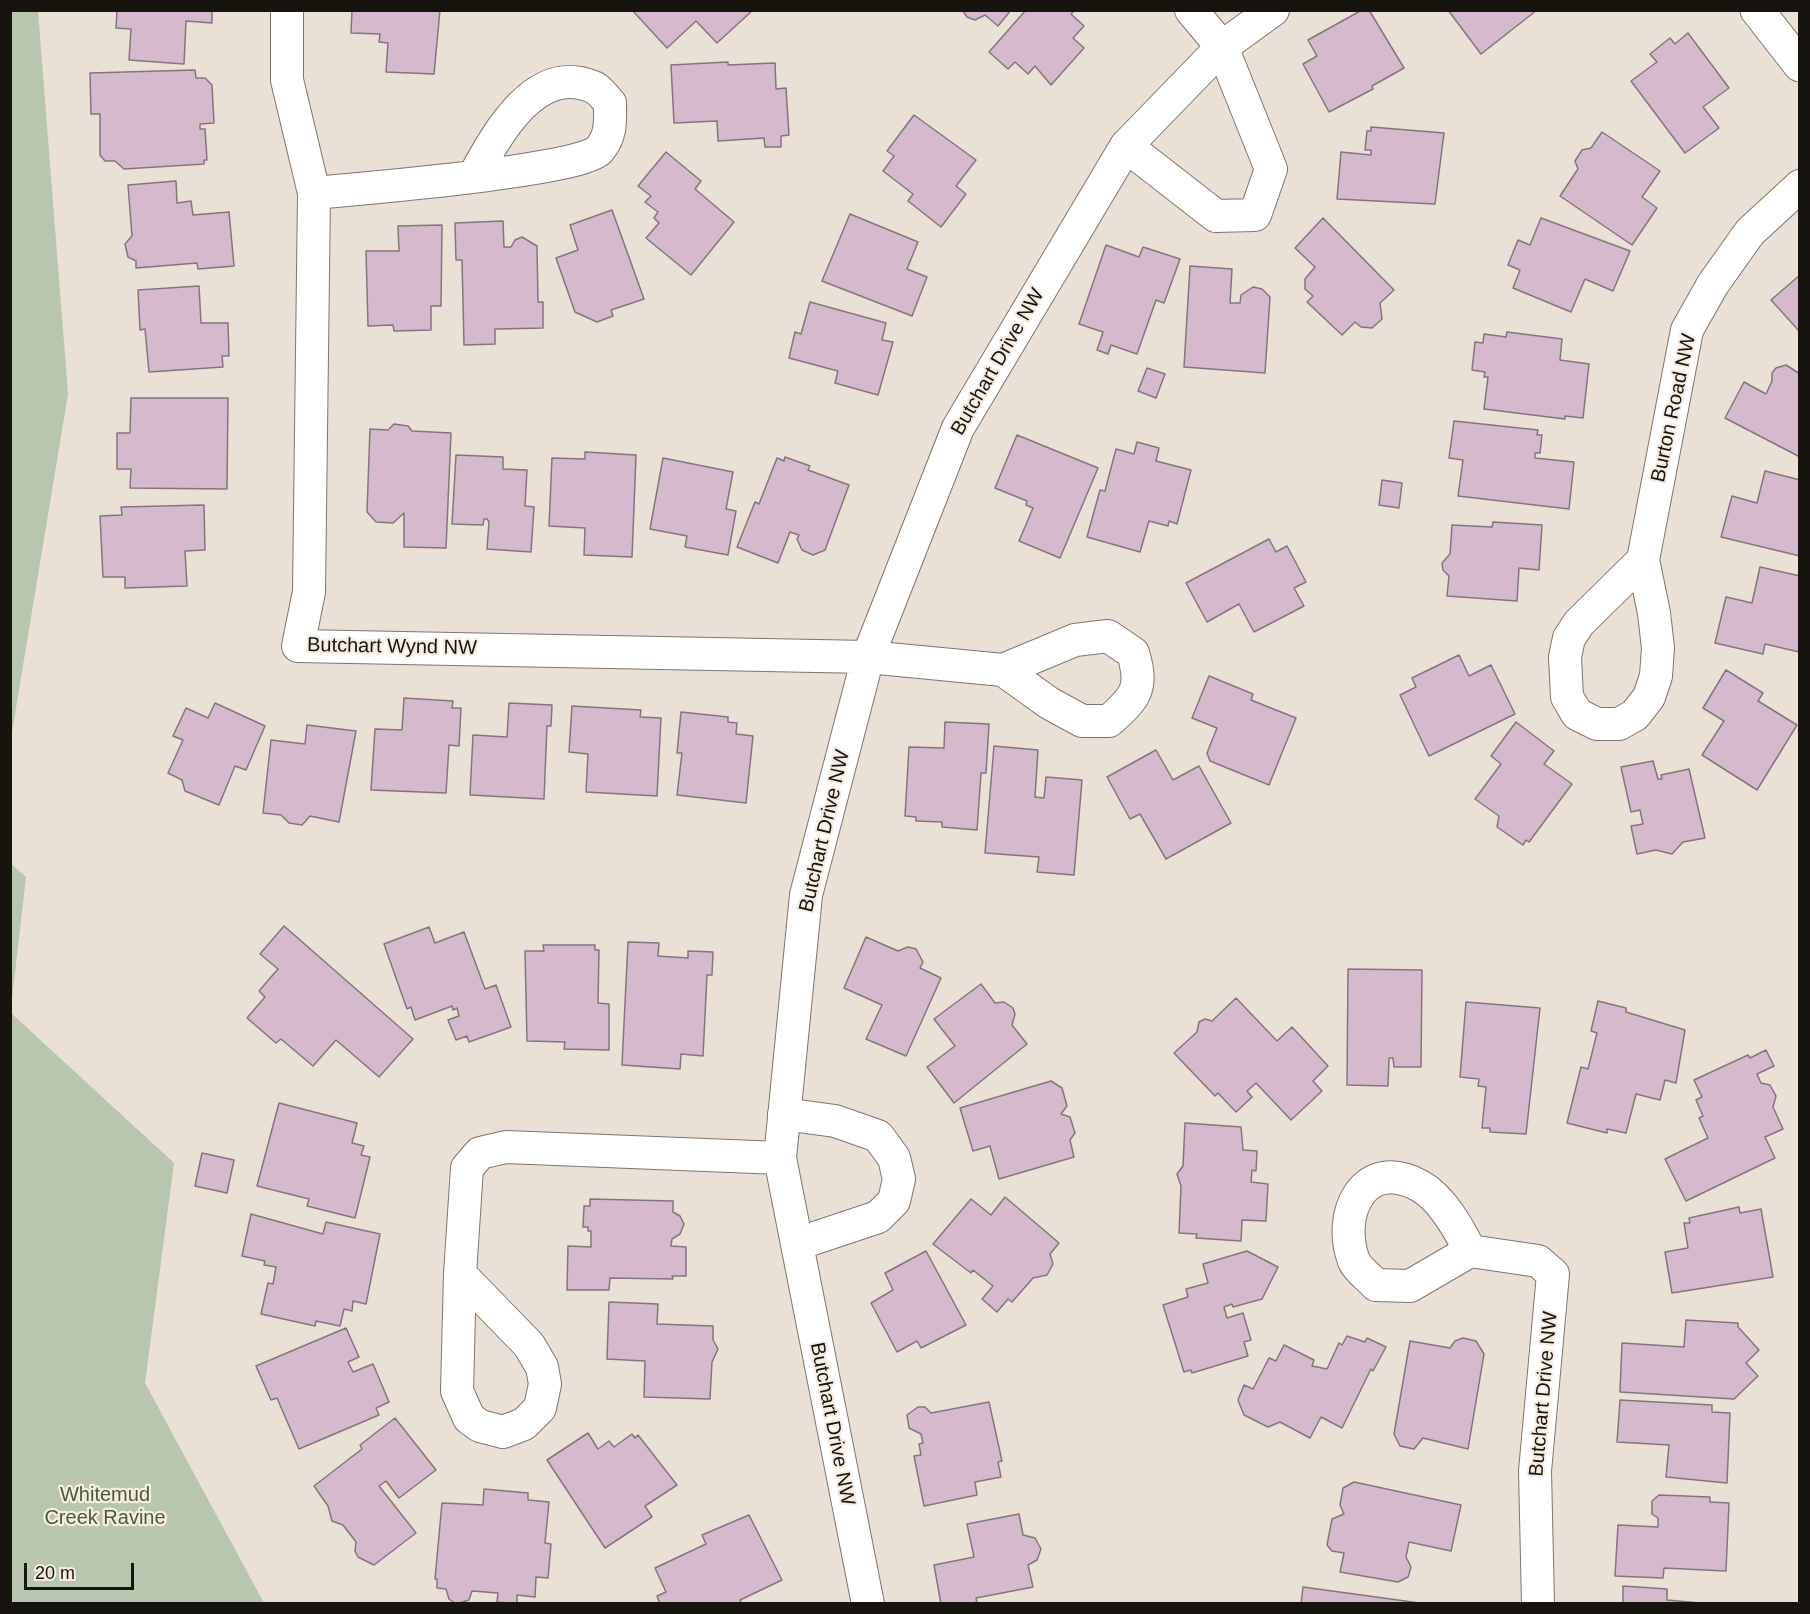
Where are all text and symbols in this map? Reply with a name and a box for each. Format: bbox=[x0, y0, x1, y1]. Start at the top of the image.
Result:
street label: Butchart Drive NW bbox=[946, 284, 1050, 440]
street label: Burton Road NW bbox=[1647, 332, 1701, 484]
street label: Butchart Wynd NW bbox=[307, 634, 477, 660]
street label: Butchart Drive NW bbox=[795, 748, 855, 914]
street label: Butchart Drive NW bbox=[1525, 1310, 1563, 1478]
street label: Butchart Drive NW bbox=[804, 1340, 860, 1508]
park label: Whitemud Creek Ravine bbox=[44, 1483, 166, 1530]
scale bar bbox=[27, 1551, 136, 1589]
text: 20 m bbox=[35, 1563, 75, 1583]

